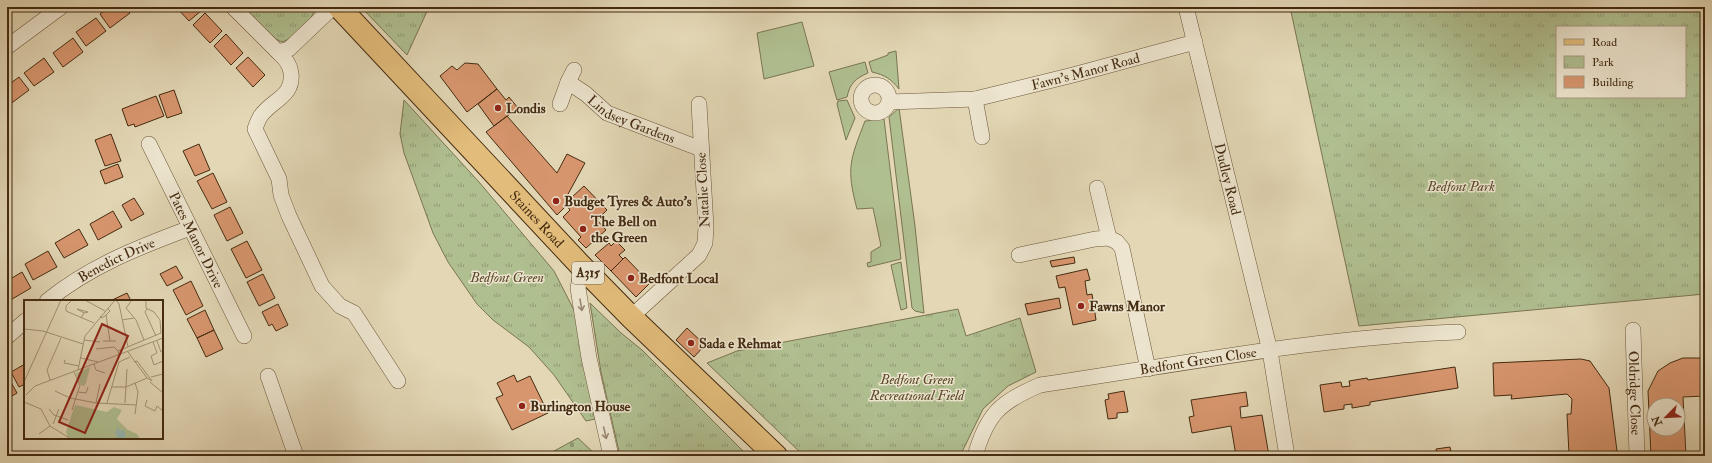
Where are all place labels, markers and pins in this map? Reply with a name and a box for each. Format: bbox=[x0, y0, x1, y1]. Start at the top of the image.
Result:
place label: Londis bbox=[506, 100, 546, 117]
marker: Londis bbox=[493, 103, 503, 113]
place label: Budget Tyres & Auto's bbox=[564, 193, 692, 211]
marker: Budget Tyres & Auto's bbox=[551, 196, 561, 206]
place label: The Bell on the Green bbox=[590, 213, 657, 246]
marker: The Bell on the Green bbox=[578, 224, 588, 234]
place label: Bedfont Local bbox=[639, 270, 719, 287]
marker: Bedfont Local bbox=[626, 273, 636, 283]
place label: Fawns Manor bbox=[1089, 298, 1166, 315]
marker: Fawns Manor bbox=[1076, 301, 1086, 311]
place label: Sada e Rehmat bbox=[699, 335, 782, 352]
marker: Sada e Rehmat bbox=[686, 338, 696, 348]
place label: Burlington House bbox=[530, 398, 630, 416]
marker: Burlington House bbox=[517, 401, 527, 411]

